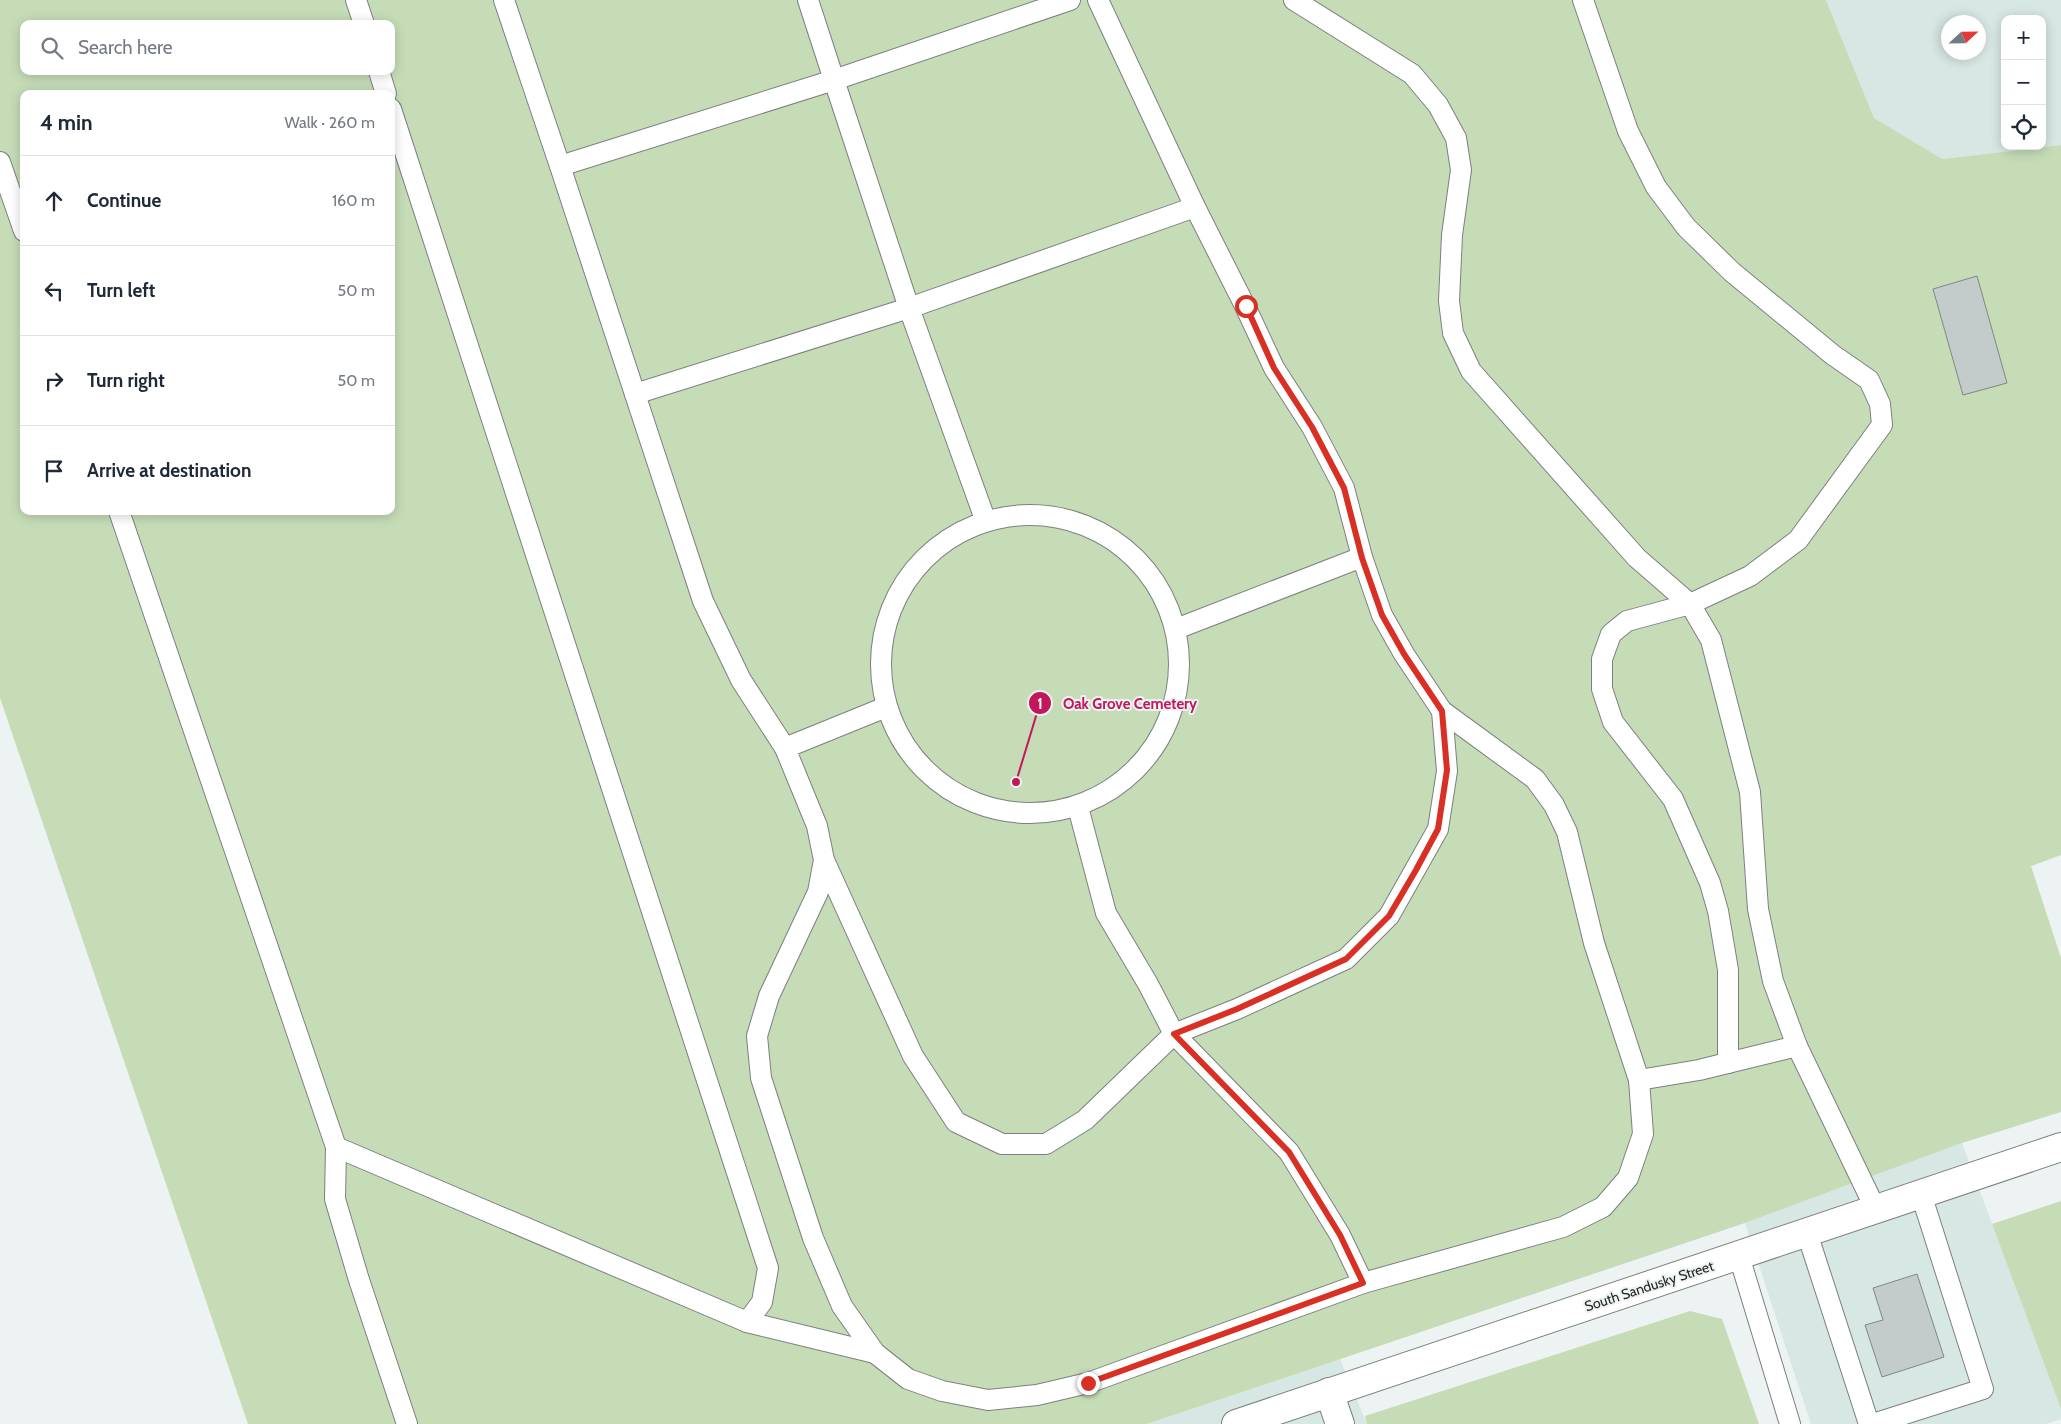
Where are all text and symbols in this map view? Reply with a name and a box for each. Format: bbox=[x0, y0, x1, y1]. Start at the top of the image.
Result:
north arrow bbox=[1941, 15, 1986, 60]
map controls bbox=[2001, 15, 2046, 150]
button: + bbox=[2001, 15, 2046, 60]
search box bbox=[20, 20, 395, 75]
icon: search bbox=[38, 34, 66, 62]
text: Search here bbox=[78, 36, 172, 59]
button: − bbox=[2001, 60, 2046, 105]
button: locate bbox=[2001, 105, 2046, 150]
text: 4 min bbox=[40, 110, 93, 135]
text: Walk · 260 m bbox=[285, 113, 375, 132]
icon: ahead bbox=[40, 187, 68, 215]
text: Continue bbox=[87, 189, 161, 212]
text: 160 m bbox=[332, 191, 375, 210]
icon: left bbox=[40, 277, 68, 305]
text: Turn left bbox=[87, 279, 155, 302]
text: 50 m bbox=[338, 281, 375, 300]
route start bbox=[1235, 295, 1258, 318]
icon: right bbox=[40, 367, 68, 395]
text: Turn right bbox=[87, 369, 165, 392]
text: 50 m bbox=[338, 371, 375, 390]
icon: arrive bbox=[40, 457, 68, 485]
text: Arrive at destination bbox=[87, 459, 251, 482]
callout: Oak Grove Cemetery bbox=[1028, 688, 1207, 718]
text: 1 bbox=[1037, 695, 1043, 713]
text: Oak Grove Cemetery bbox=[1063, 695, 1198, 713]
street label: South Sandusky Street bbox=[1582, 1257, 1716, 1315]
route end bbox=[1077, 1372, 1100, 1395]

